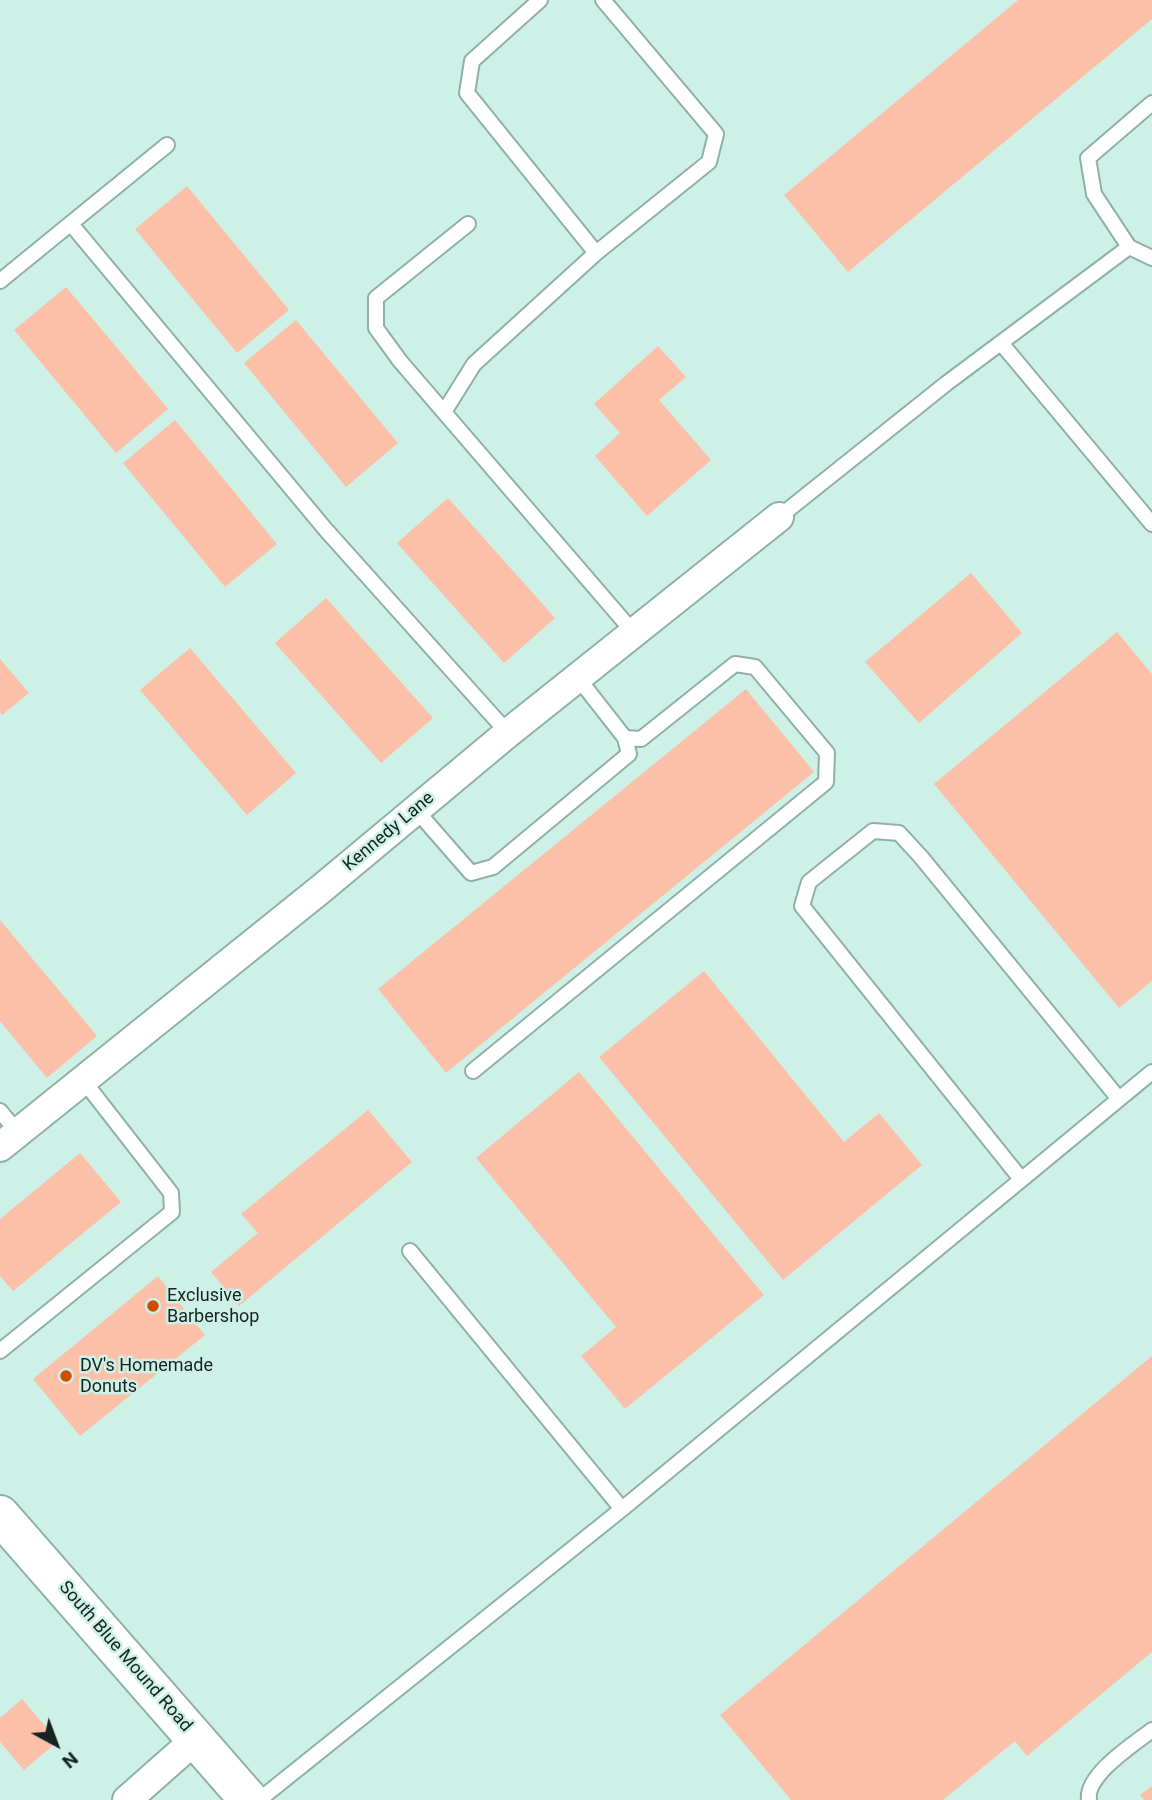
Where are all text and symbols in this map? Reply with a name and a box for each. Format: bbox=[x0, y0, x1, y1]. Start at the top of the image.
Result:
street label: Kennedy Lane bbox=[339, 788, 439, 876]
place label: Exclusive Barbershop bbox=[167, 1285, 259, 1328]
marker: Exclusive Barbershop bbox=[145, 1298, 161, 1314]
place label: DV's Homemade Donuts bbox=[80, 1355, 213, 1398]
marker: DV's Homemade Donuts bbox=[58, 1368, 74, 1384]
street label: South Blue Mound Road bbox=[54, 1577, 196, 1737]
north arrow bbox=[21, 1709, 91, 1779]
text: N bbox=[58, 1747, 83, 1773]

